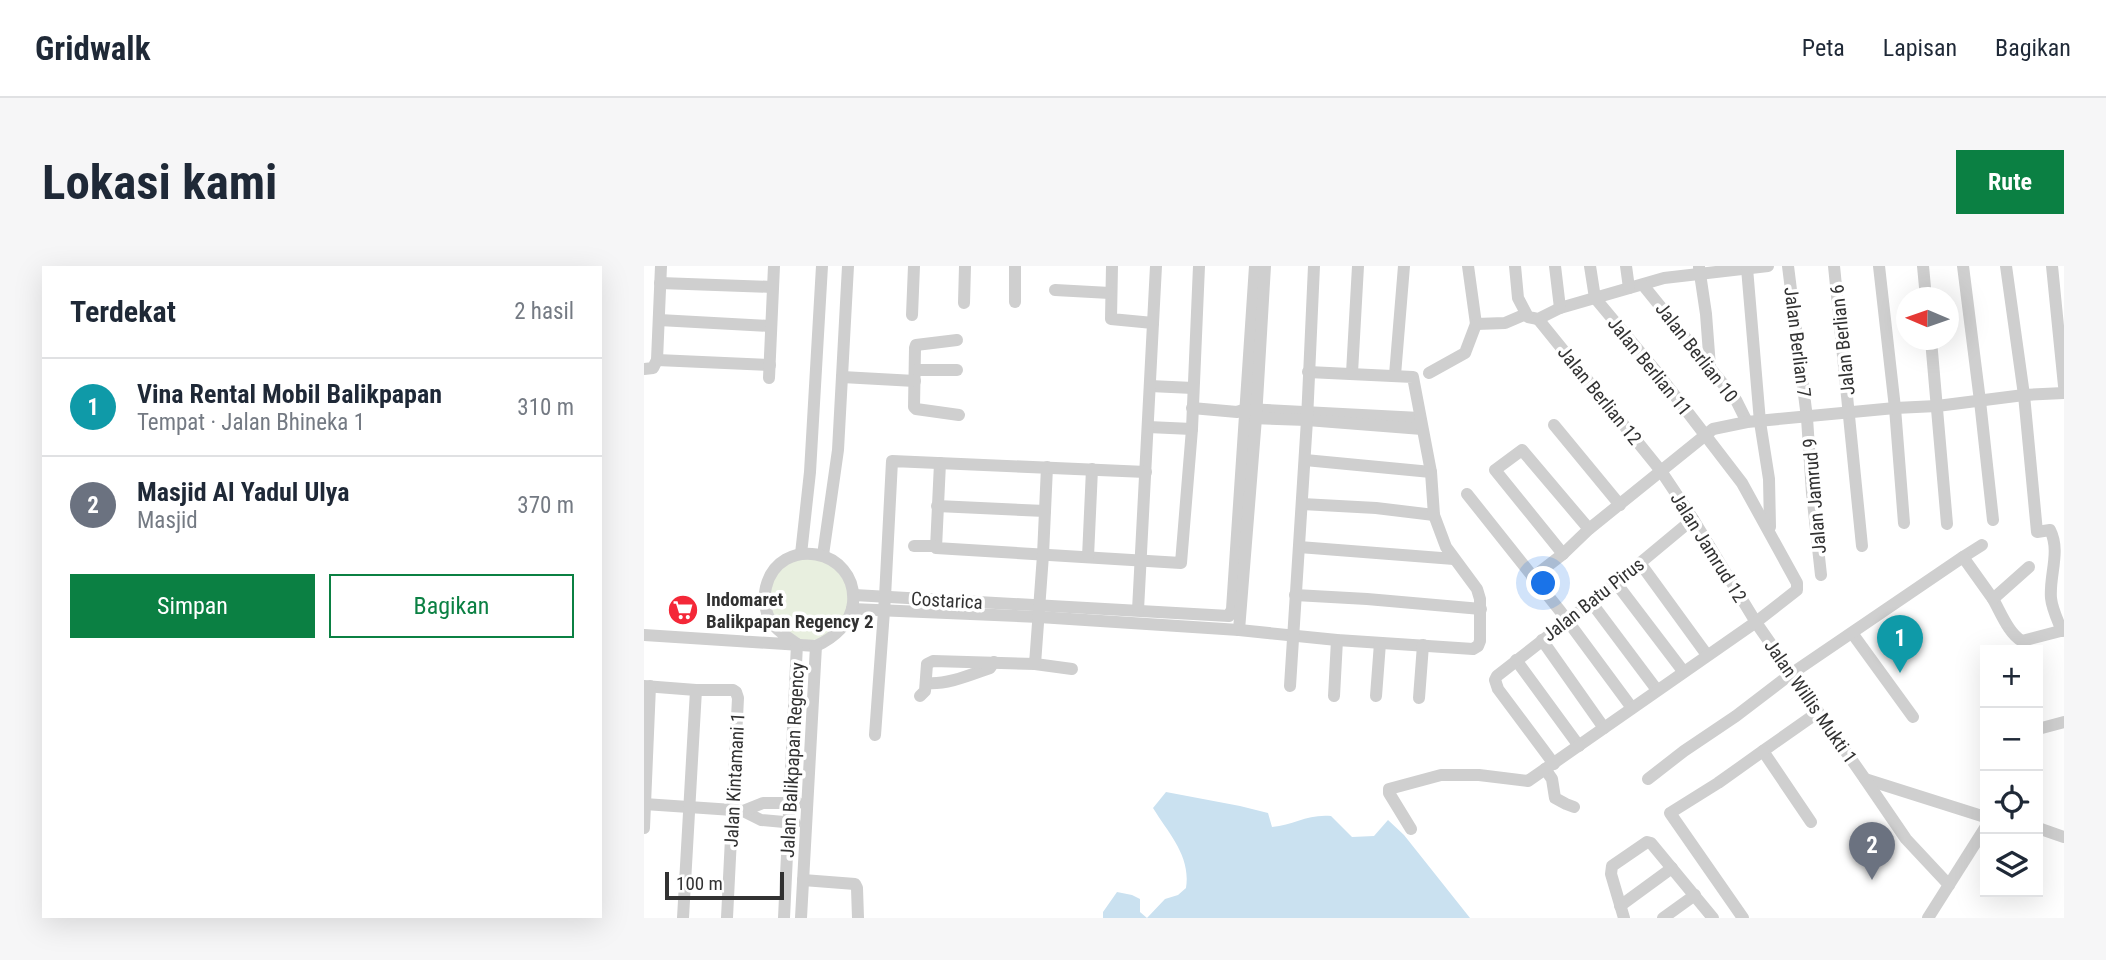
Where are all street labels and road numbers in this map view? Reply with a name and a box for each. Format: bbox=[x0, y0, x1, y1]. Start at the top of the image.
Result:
street label: Jalan Berlian 6 bbox=[1825, 283, 1860, 396]
street label: Jalan Berlian 7 bbox=[1779, 285, 1816, 399]
street label: Jalan Berlian 10 bbox=[1650, 298, 1743, 407]
street label: Jalan Berlian 11 bbox=[1603, 312, 1696, 420]
street label: Jalan Berlian 12 bbox=[1553, 341, 1646, 449]
street label: Jalan Jamrud 9 bbox=[1798, 437, 1831, 555]
street label: Jalan Jamrud 12 bbox=[1666, 488, 1752, 607]
street label: Jalan Batu Pirus bbox=[1538, 553, 1649, 646]
street label: Costarica bbox=[911, 587, 983, 614]
street label: Jalan Willis Mukti 1 bbox=[1759, 635, 1862, 768]
street label: Jalan Balikpapan Regency bbox=[776, 662, 809, 858]
street label: Jalan Kintamani 1 bbox=[719, 712, 750, 848]

